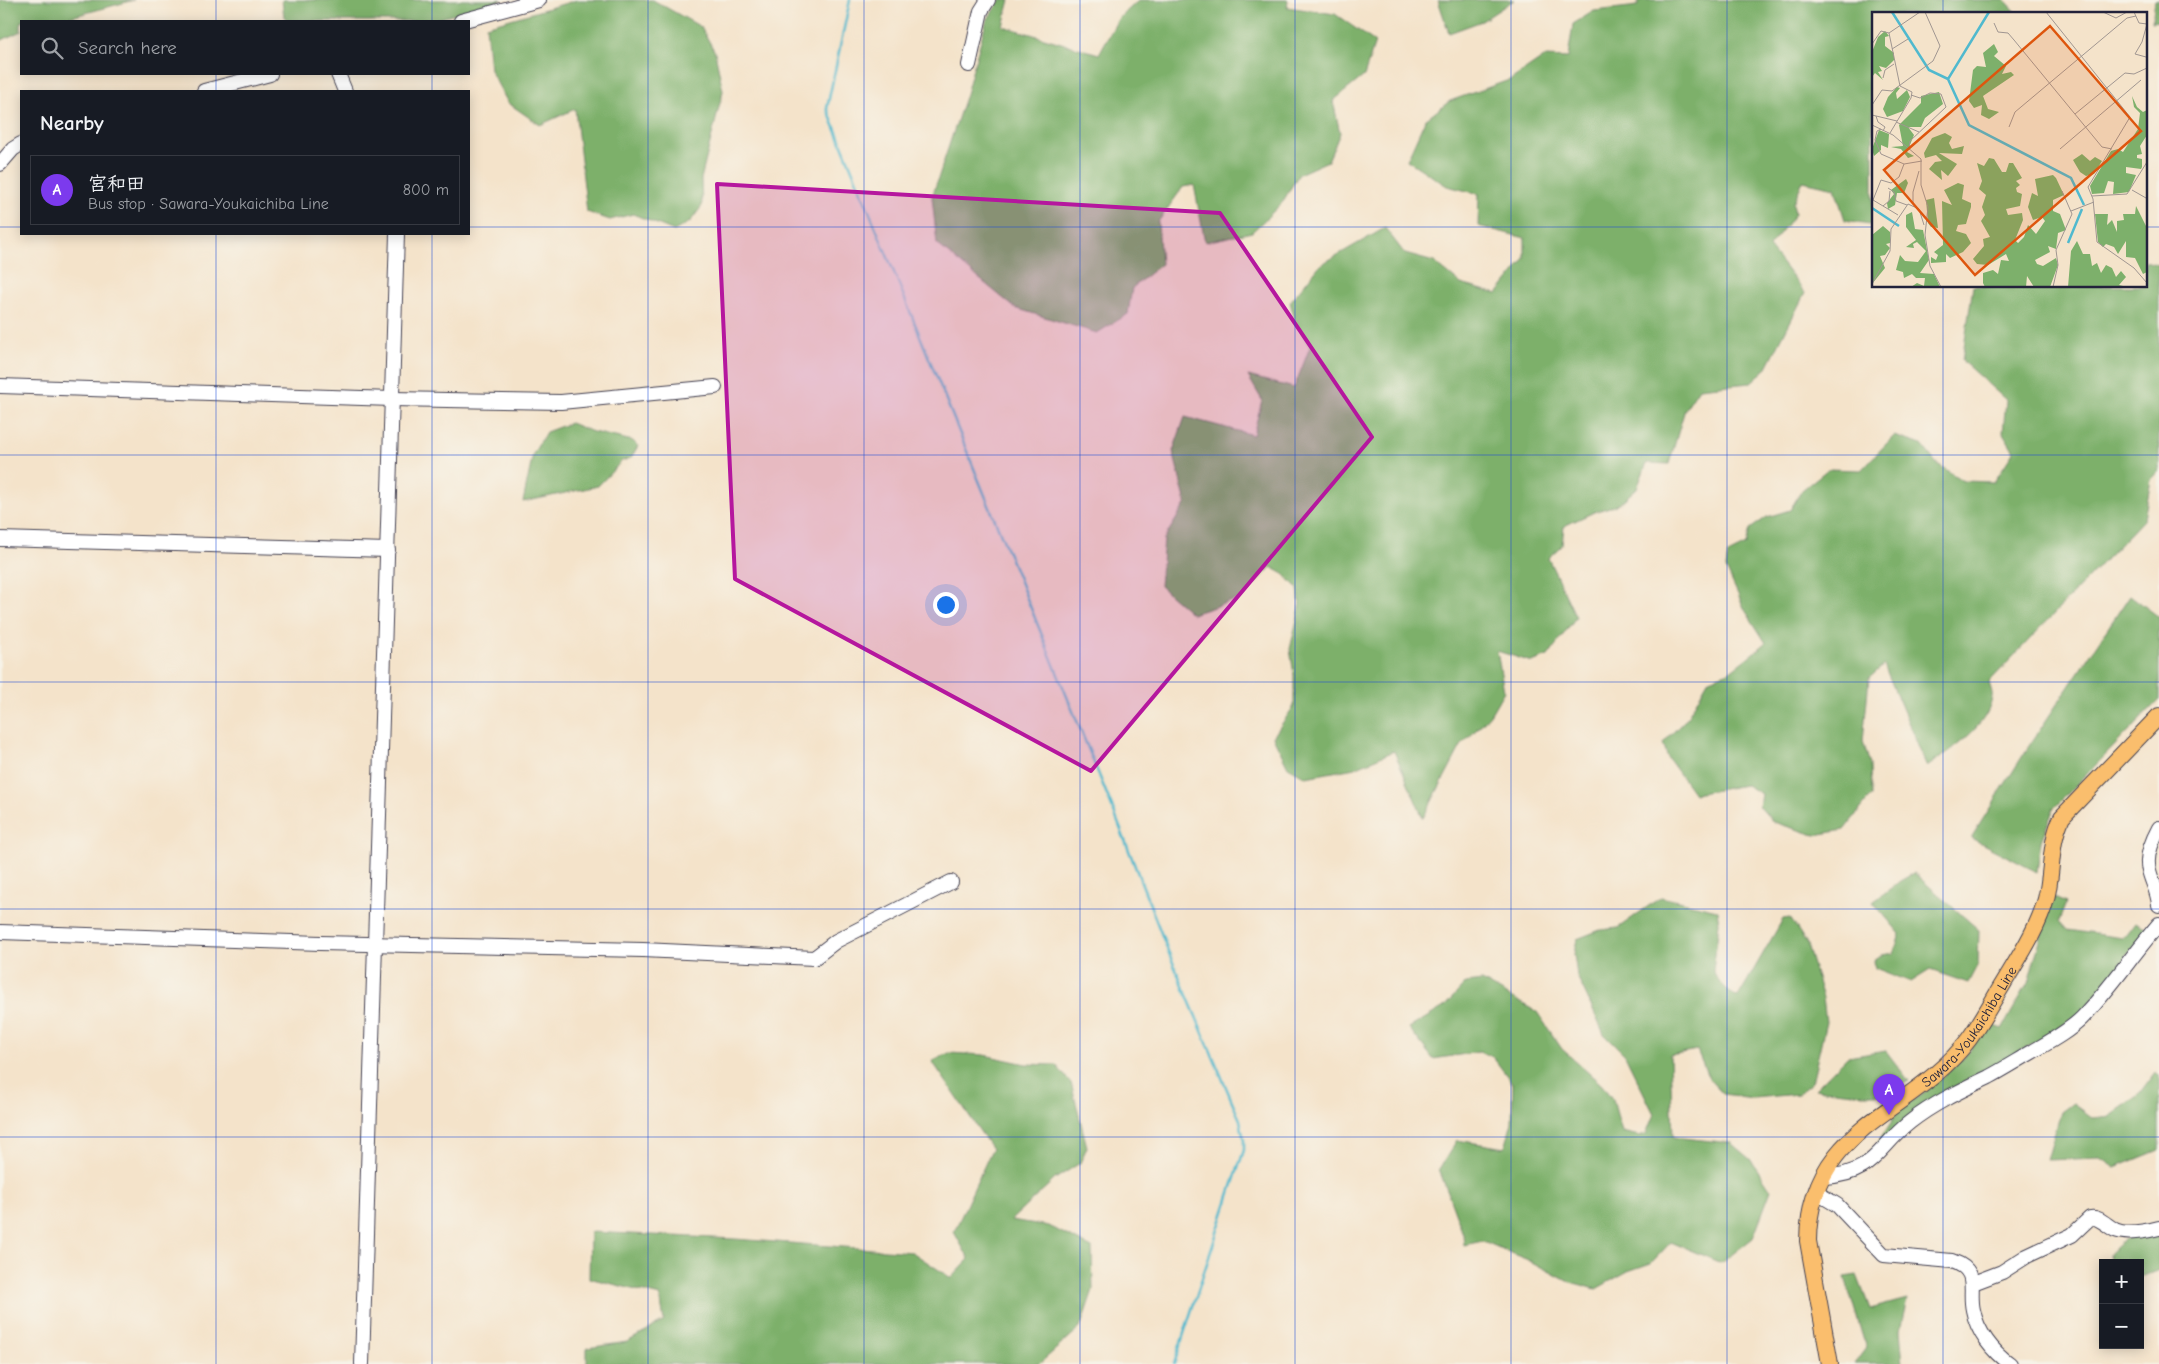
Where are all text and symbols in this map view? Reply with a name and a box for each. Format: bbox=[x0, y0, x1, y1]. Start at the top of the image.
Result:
inset map bbox=[1872, 12, 2146, 288]
search box bbox=[20, 20, 470, 75]
icon: search bbox=[38, 34, 66, 62]
text: Search here bbox=[78, 37, 177, 59]
text: Nearby bbox=[40, 111, 104, 135]
text: 宮和田 bbox=[88, 173, 145, 195]
text: A bbox=[53, 181, 61, 199]
text: 800 m bbox=[403, 181, 449, 199]
text: Bus stop · Sawara-Youkaichiba Line bbox=[88, 195, 329, 213]
your location bbox=[933, 592, 959, 618]
street label: Sawara-Youkaichiba Line bbox=[1918, 963, 2020, 1091]
pin: A bbox=[1873, 1074, 1905, 1115]
map controls bbox=[2099, 1259, 2144, 1349]
button: + bbox=[2099, 1259, 2144, 1304]
button: − bbox=[2099, 1304, 2144, 1349]

